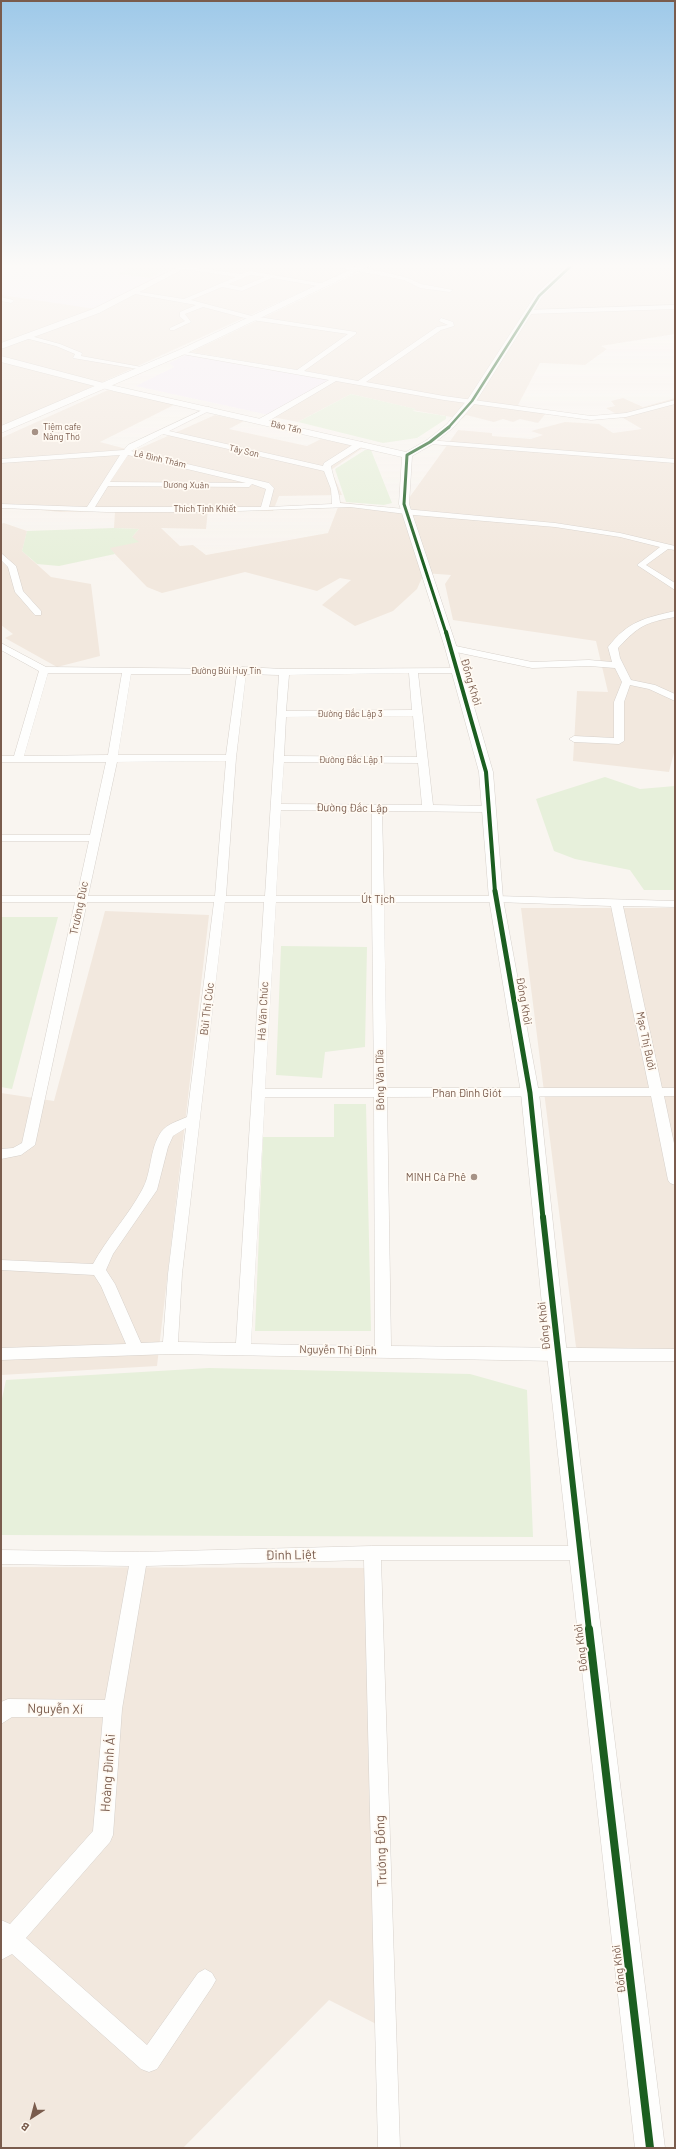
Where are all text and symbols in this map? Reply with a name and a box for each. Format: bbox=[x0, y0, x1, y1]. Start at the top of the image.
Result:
street label: Đào Tấn bbox=[269, 418, 303, 436]
place label: Tiệm cafe Nàng Thơ bbox=[43, 422, 81, 443]
marker: Tiệm cafe Nàng Thơ bbox=[30, 427, 40, 437]
street label: Tây Sơn bbox=[228, 442, 260, 460]
street label: Lê Đình Thám bbox=[133, 448, 187, 470]
street label: Dương Xuân bbox=[163, 479, 209, 491]
street label: Thích Tịnh Khiết bbox=[174, 504, 236, 514]
street label: Đồng Khởi bbox=[458, 657, 484, 707]
street label: Đường Bùi Huy Tín bbox=[191, 666, 261, 676]
street label: Đường Đắc Lập 3 bbox=[317, 709, 383, 719]
street label: Đường Đắc Lập 1 bbox=[319, 755, 383, 765]
street label: Đường Đắc Lập bbox=[316, 801, 388, 815]
street label: Trường Đúc bbox=[67, 880, 91, 936]
street label: Út Tịch bbox=[361, 892, 395, 906]
street label: Đồng Khởi bbox=[513, 976, 535, 1026]
street label: Hà Văn Chúc bbox=[255, 981, 271, 1041]
street label: Bùi Thị Cúc bbox=[197, 982, 217, 1036]
street label: Mạc Thị Bưởi bbox=[633, 1010, 659, 1072]
street label: Bông Văn Dĩa bbox=[373, 1049, 387, 1111]
street label: Phan Đình Giót bbox=[432, 1086, 502, 1100]
place label: MINH Cà Phê bbox=[406, 1170, 466, 1184]
marker: MINH Cà Phê bbox=[469, 1172, 479, 1182]
street label: Đồng Khởi bbox=[535, 1301, 553, 1351]
street label: Nguyễn Thị Định bbox=[299, 1343, 377, 1357]
street label: Đinh Liệt bbox=[265, 1547, 317, 1563]
street label: Đồng Khởi bbox=[571, 1623, 591, 1673]
street label: Nguyễn Xí bbox=[27, 1701, 83, 1717]
street label: Hoàng Đình Ái bbox=[97, 1733, 119, 1813]
street label: Trường Đồng bbox=[372, 1815, 390, 1887]
street label: Đồng Khởi bbox=[609, 1944, 629, 1994]
north arrow bbox=[12, 2097, 52, 2137]
text: B bbox=[18, 2120, 31, 2134]

